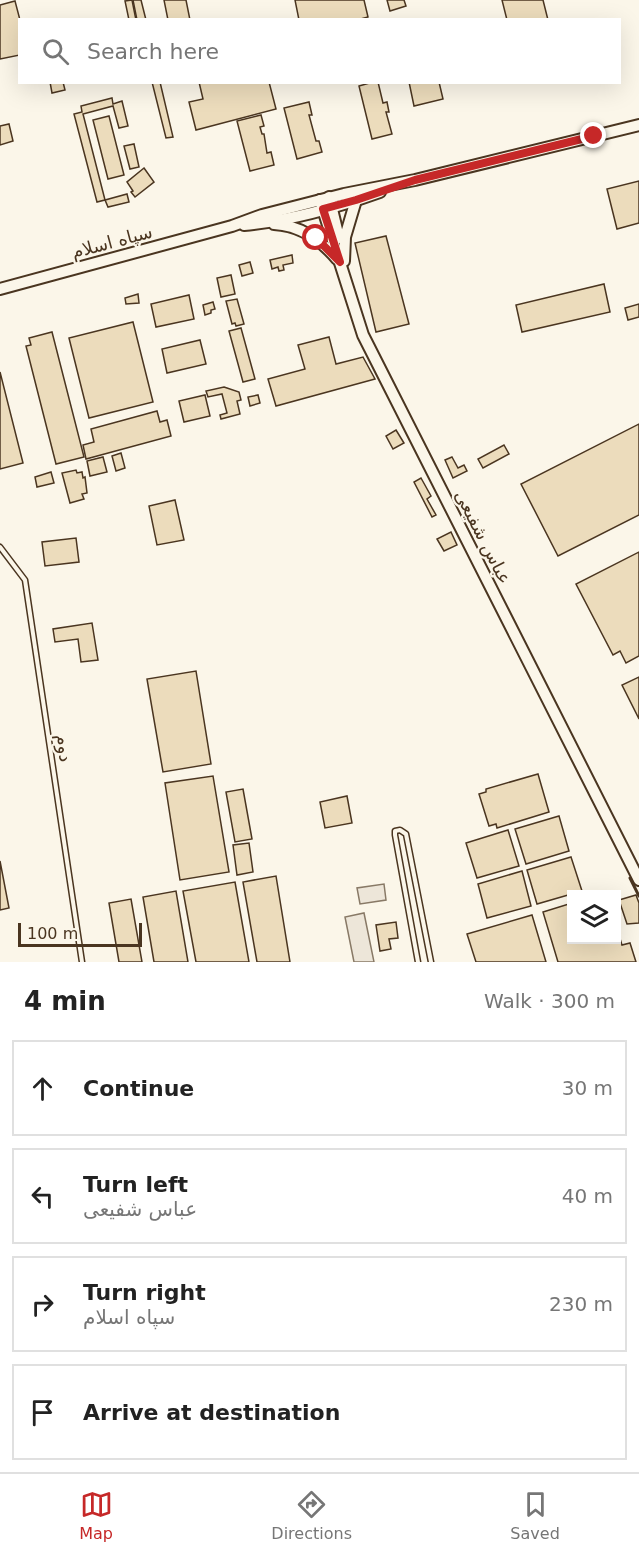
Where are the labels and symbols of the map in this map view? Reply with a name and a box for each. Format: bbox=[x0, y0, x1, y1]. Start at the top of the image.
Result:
route end bbox=[580, 122, 606, 148]
street label: سپاه اسلام bbox=[69, 221, 155, 263]
route start bbox=[302, 224, 328, 250]
street label: عباس شفیعی bbox=[451, 486, 516, 587]
street label: دوم bbox=[51, 733, 77, 763]
scale bar bbox=[18, 920, 142, 947]

